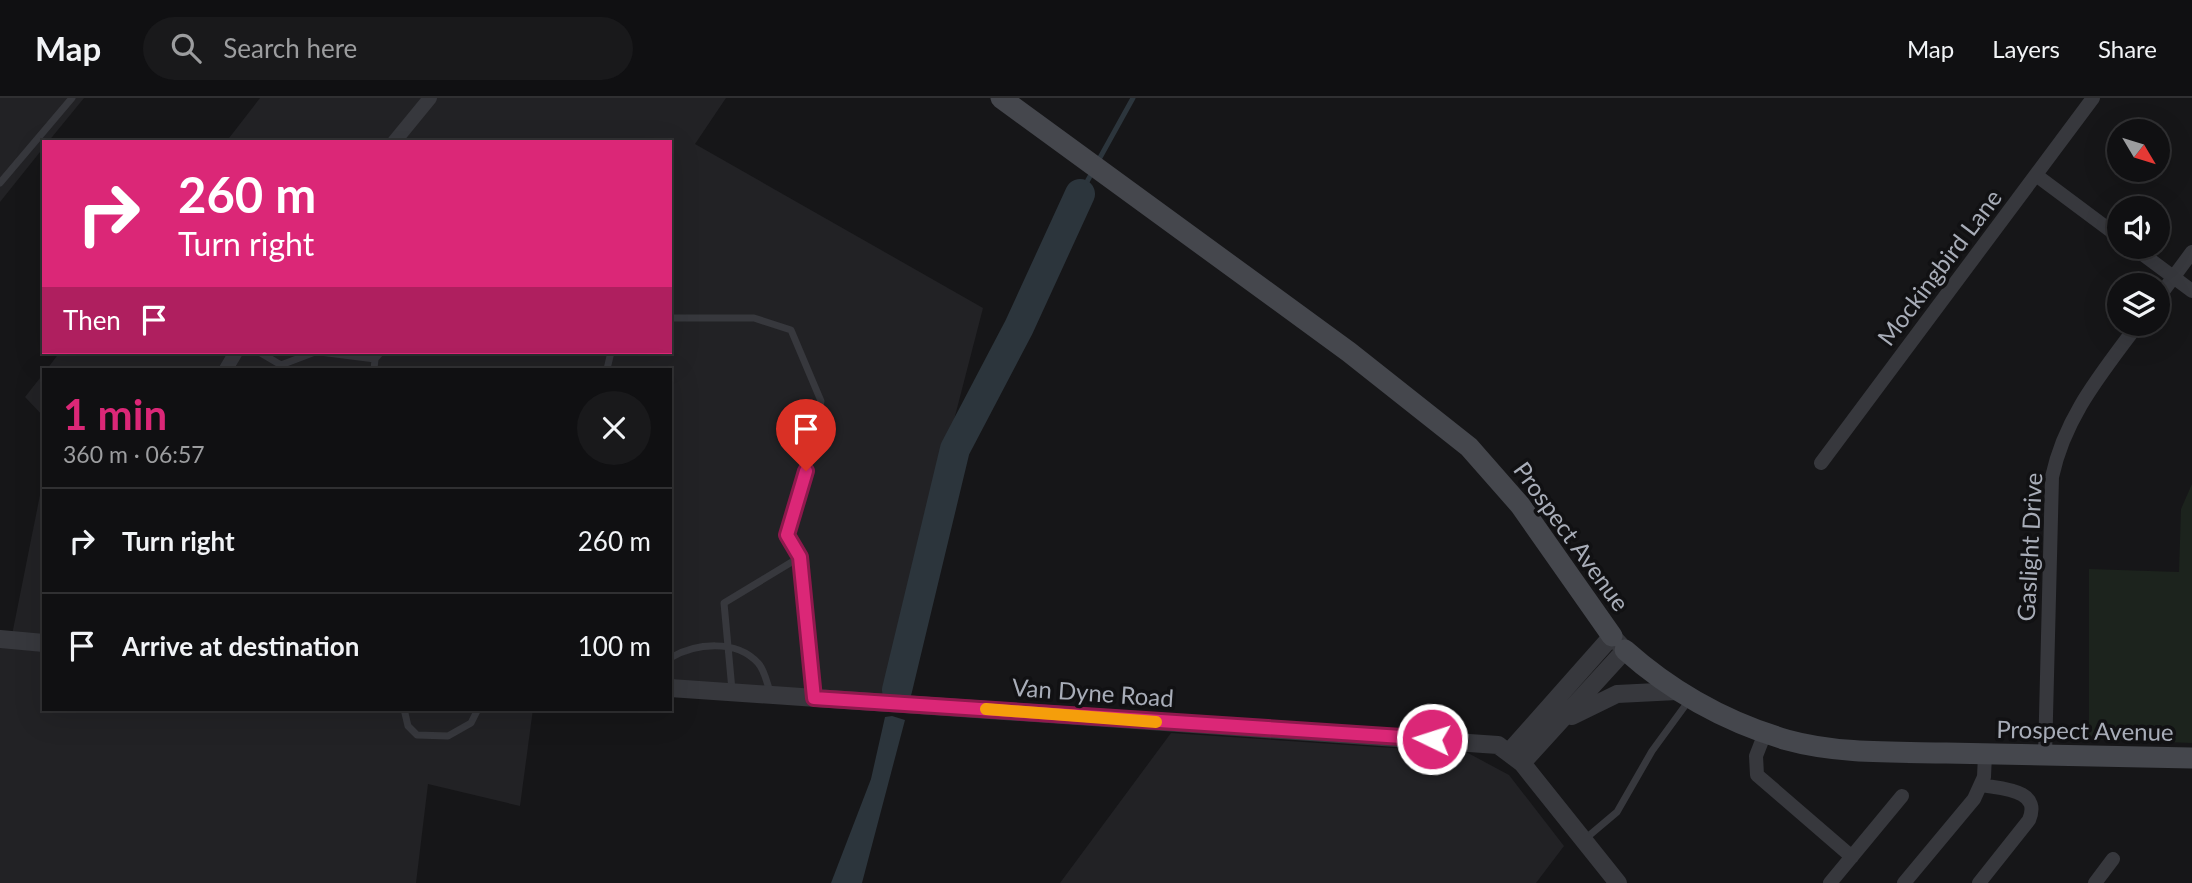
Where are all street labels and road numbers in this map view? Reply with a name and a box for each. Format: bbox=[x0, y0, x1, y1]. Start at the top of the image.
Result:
street label: Mockingbird Lane bbox=[1871, 183, 2007, 351]
street label: Prospect Avenue bbox=[1508, 456, 1636, 616]
street label: Gaslight Drive bbox=[2011, 472, 2047, 622]
street label: Van Dyne Road bbox=[1011, 672, 1175, 712]
street label: Prospect Avenue bbox=[1996, 714, 2174, 746]

